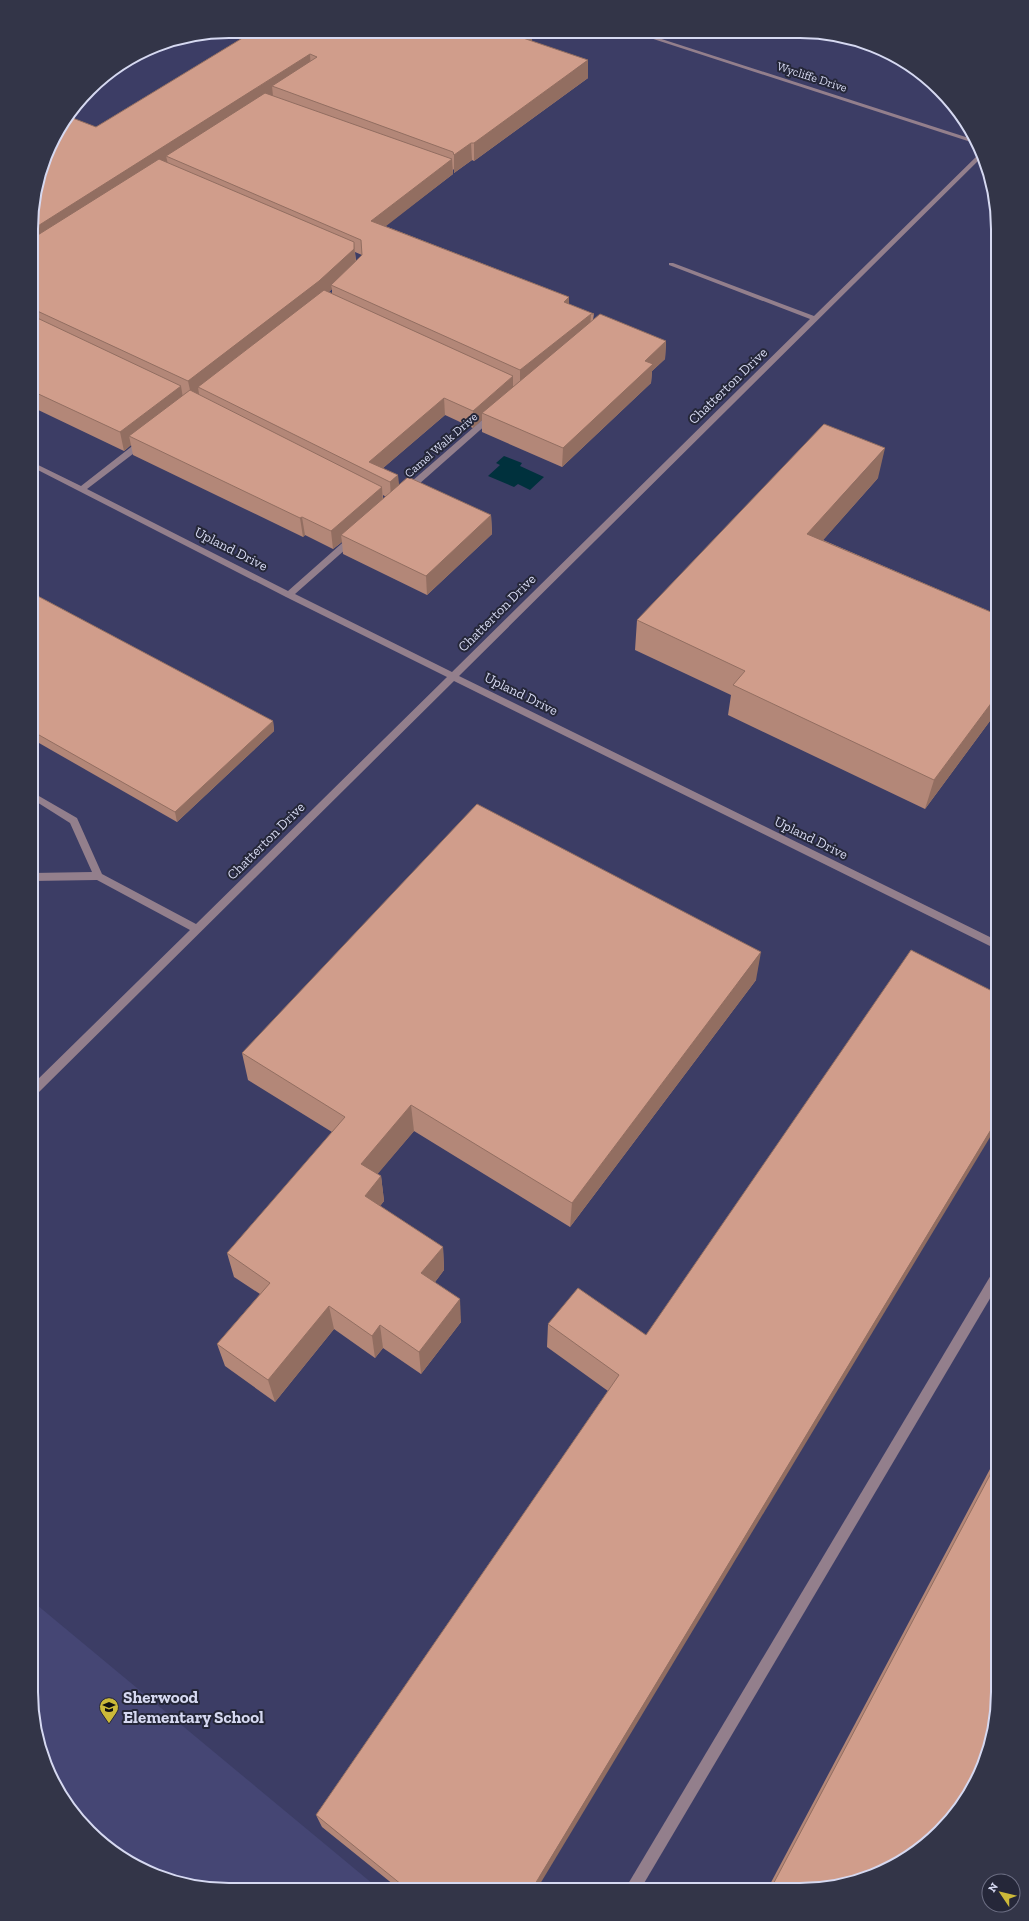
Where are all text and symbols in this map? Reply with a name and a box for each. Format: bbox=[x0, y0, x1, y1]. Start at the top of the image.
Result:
street label: Wycliffe Drive bbox=[775, 59, 849, 95]
street label: Chatterton Drive bbox=[685, 344, 771, 428]
street label: Camel Walk Drive bbox=[402, 409, 481, 480]
street label: Upland Drive bbox=[192, 523, 271, 575]
street label: Chatterton Drive bbox=[455, 570, 540, 655]
street label: Upland Drive bbox=[481, 669, 561, 719]
street label: Chatterton Drive bbox=[224, 798, 309, 883]
street label: Upland Drive bbox=[771, 813, 851, 863]
place label: Sherwood Elementary School bbox=[123, 1687, 264, 1727]
school or university icon: Sherwood Elementary School bbox=[98, 1696, 120, 1724]
north arrow bbox=[981, 1873, 1021, 1913]
text: N bbox=[985, 1880, 1001, 1895]

